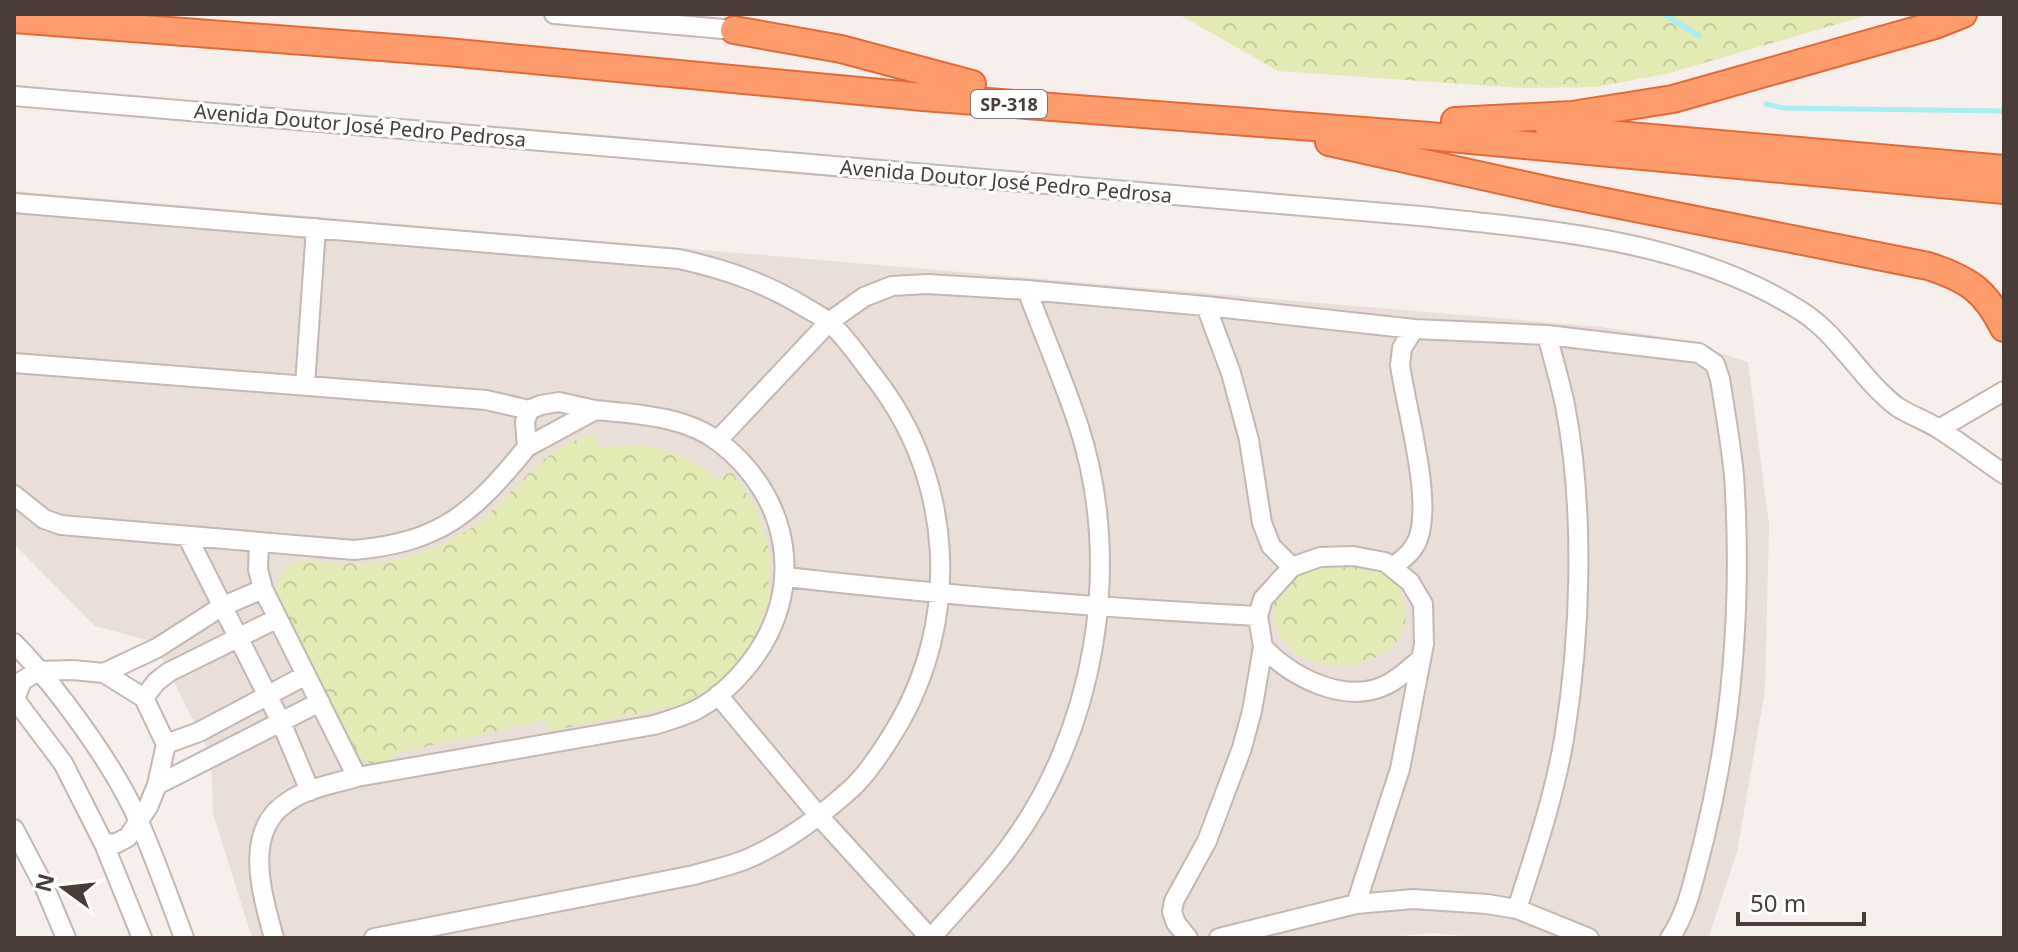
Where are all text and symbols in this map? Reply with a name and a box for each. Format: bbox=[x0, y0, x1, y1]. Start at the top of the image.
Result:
road number: SP-318 bbox=[971, 90, 1047, 118]
street label: Avenida Doutor José Pedro Pedrosa bbox=[193, 97, 527, 153]
street label: Avenida Doutor José Pedro Pedrosa bbox=[839, 153, 1173, 209]
north arrow bbox=[24, 848, 104, 928]
text: N bbox=[27, 870, 61, 895]
scale bar bbox=[1738, 876, 1864, 926]
text: 50 m bbox=[1750, 886, 1806, 919]

